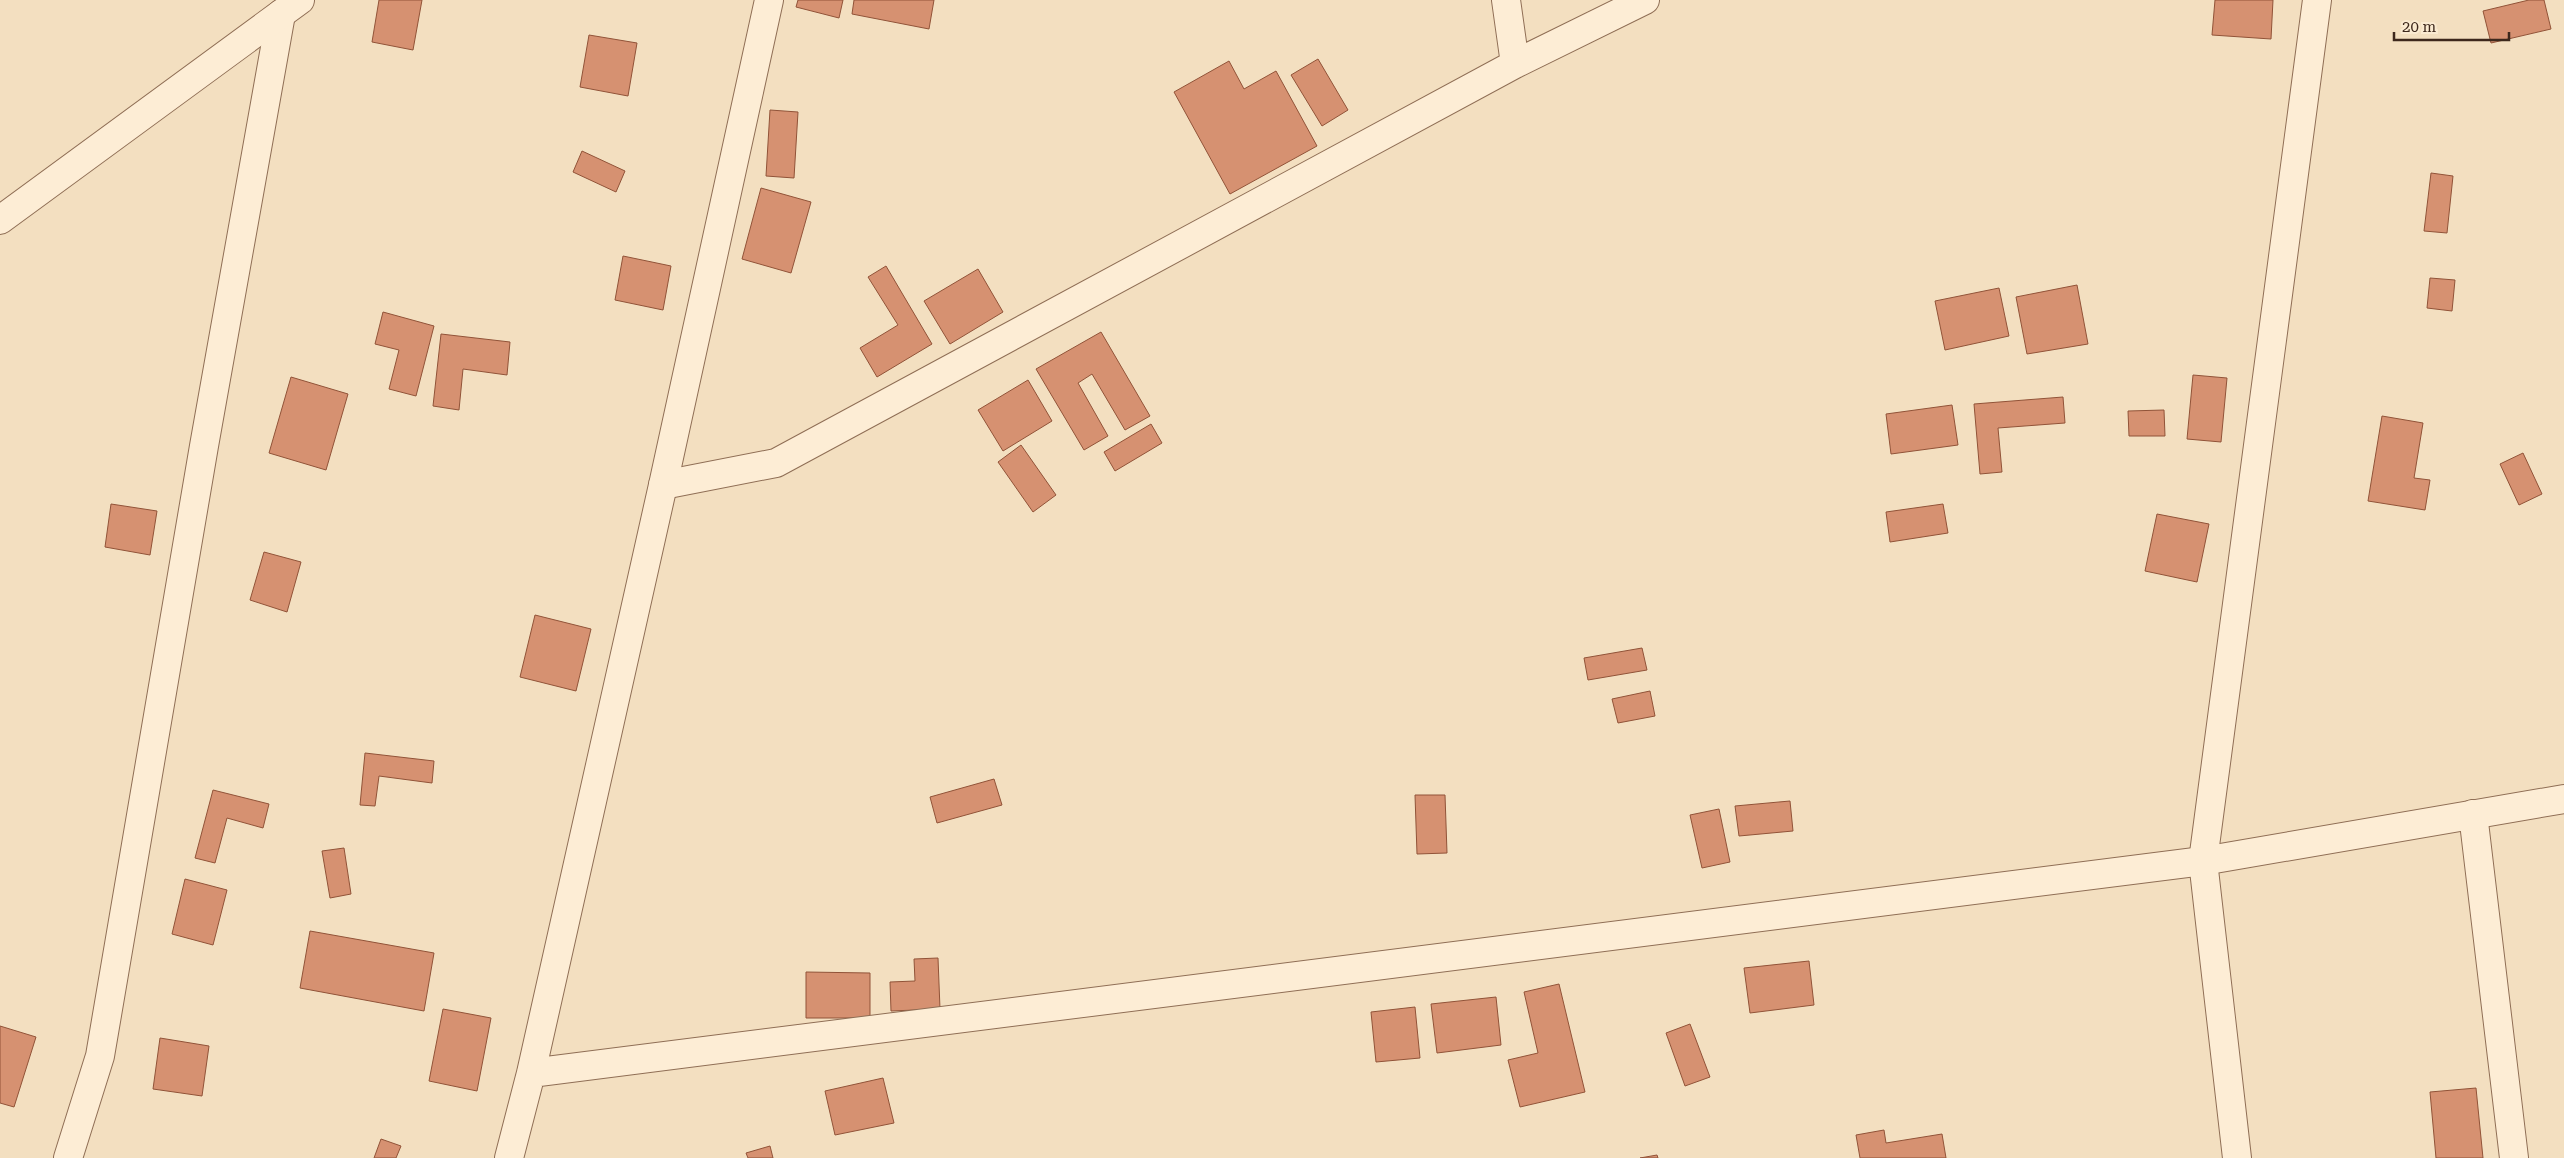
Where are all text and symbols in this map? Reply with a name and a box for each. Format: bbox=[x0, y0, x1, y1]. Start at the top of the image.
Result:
scale bar bbox=[2394, 10, 2509, 42]
text: 20 m bbox=[2402, 18, 2437, 36]

